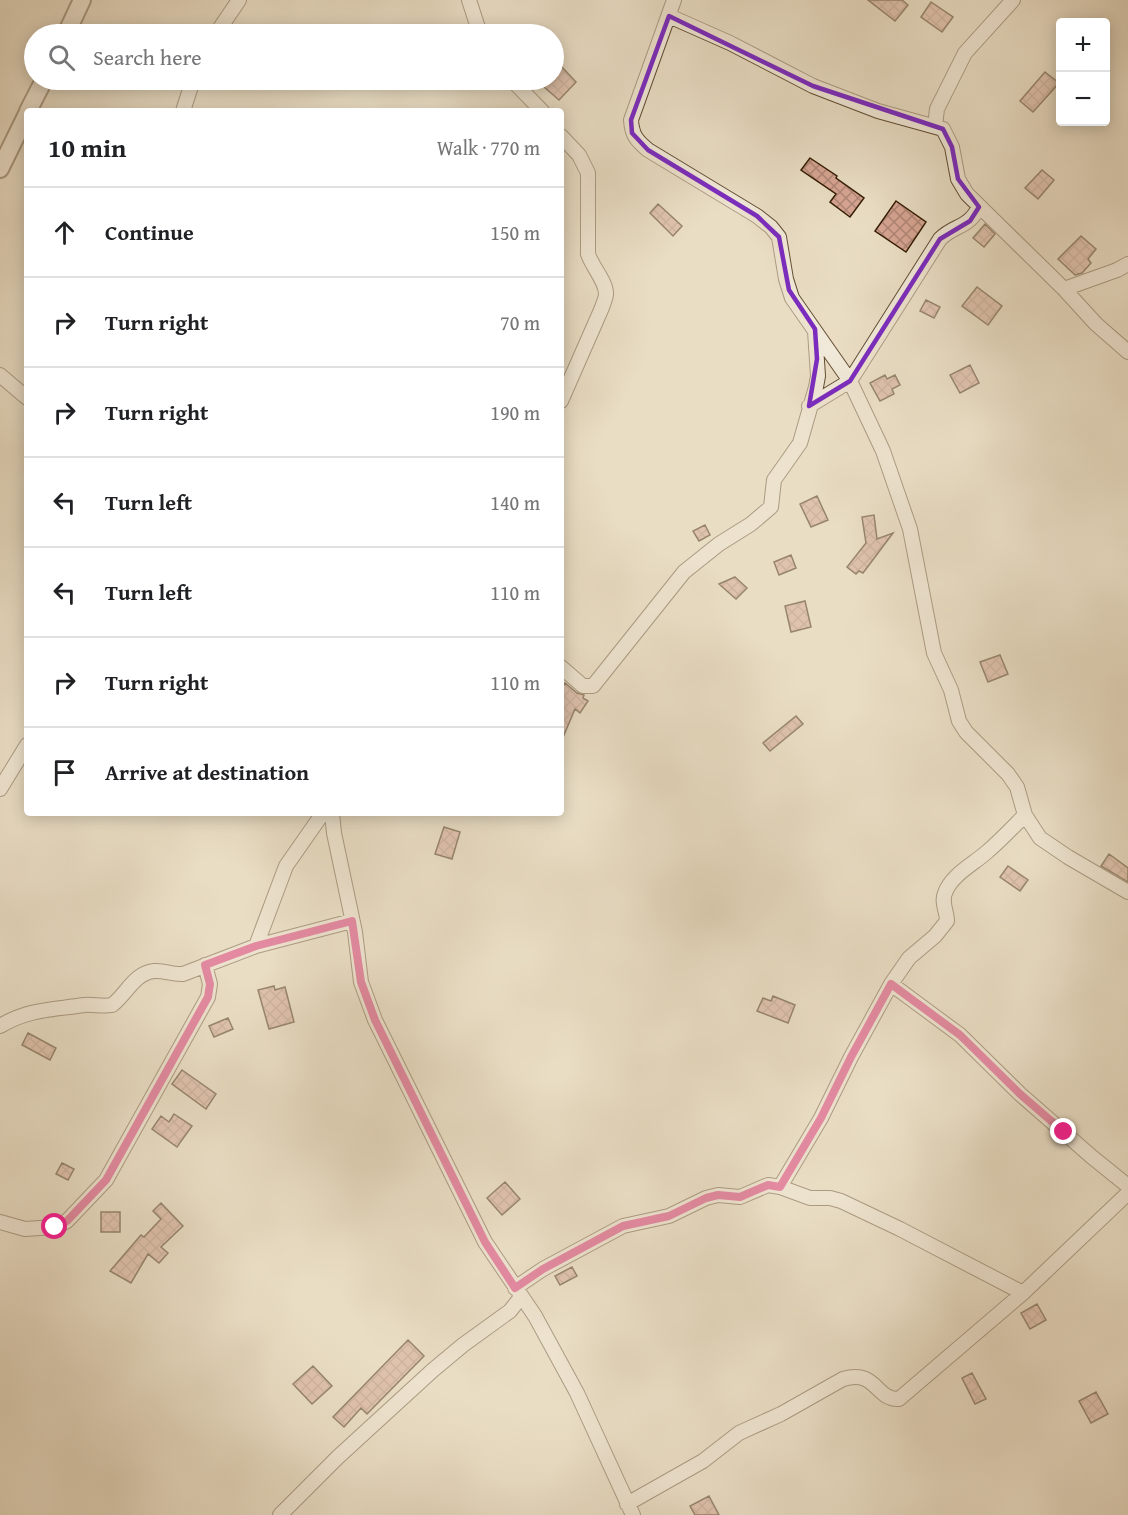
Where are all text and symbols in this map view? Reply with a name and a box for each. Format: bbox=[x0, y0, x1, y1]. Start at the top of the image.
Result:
map controls bbox=[1056, 18, 1110, 126]
button: + bbox=[1056, 18, 1110, 72]
search box bbox=[24, 24, 564, 90]
icon: search bbox=[45, 41, 78, 74]
text: Search here bbox=[93, 41, 202, 73]
button: − bbox=[1056, 72, 1110, 126]
text: 10 min bbox=[48, 128, 126, 167]
text: Walk · 770 m bbox=[437, 133, 540, 162]
icon: ahead bbox=[48, 216, 81, 249]
text: Continue bbox=[105, 216, 194, 248]
text: 150 m bbox=[490, 218, 540, 247]
icon: right bbox=[48, 306, 81, 339]
text: Turn right bbox=[105, 306, 208, 338]
text: 70 m bbox=[500, 308, 540, 337]
icon: right bbox=[48, 396, 81, 429]
text: Turn right bbox=[105, 396, 208, 428]
text: 190 m bbox=[490, 398, 540, 427]
icon: left bbox=[48, 486, 81, 519]
text: Turn left bbox=[105, 486, 192, 518]
text: 140 m bbox=[490, 488, 540, 517]
icon: left bbox=[48, 576, 81, 609]
text: Turn left bbox=[105, 576, 192, 608]
text: 110 m bbox=[490, 578, 540, 607]
icon: right bbox=[48, 666, 81, 699]
text: Turn right bbox=[105, 666, 208, 698]
text: 110 m bbox=[490, 668, 540, 697]
icon: arrive bbox=[48, 756, 81, 789]
text: Arrive at destination bbox=[105, 756, 309, 788]
route end bbox=[1050, 1118, 1076, 1144]
route start bbox=[41, 1213, 67, 1239]

